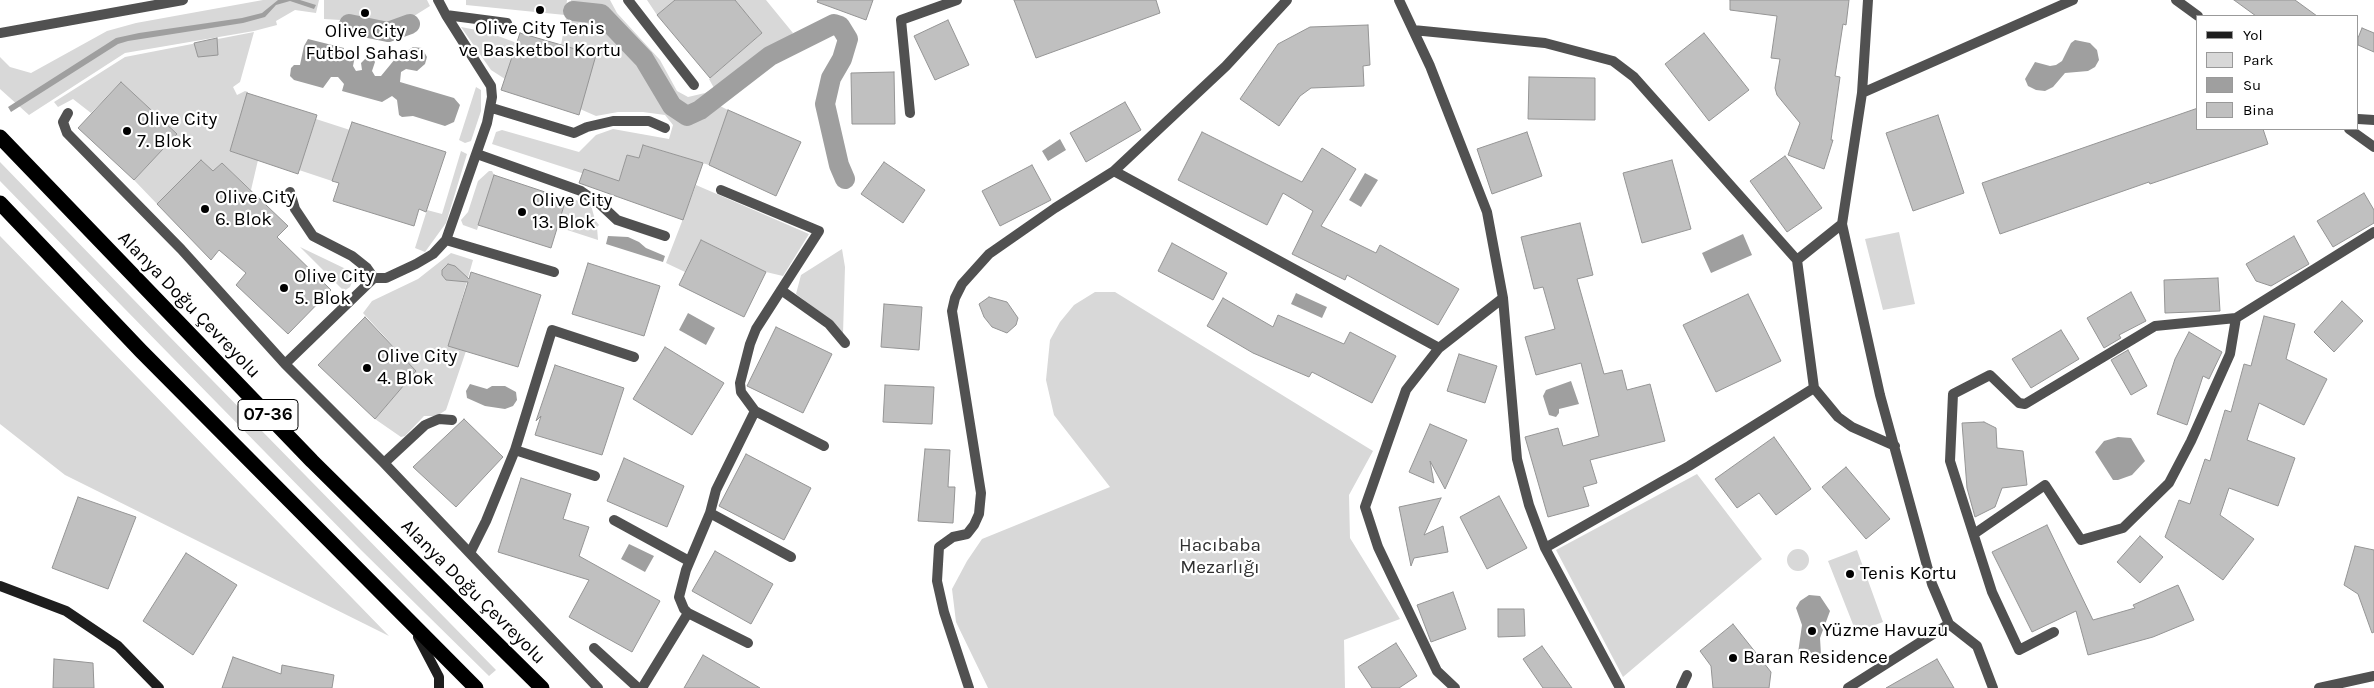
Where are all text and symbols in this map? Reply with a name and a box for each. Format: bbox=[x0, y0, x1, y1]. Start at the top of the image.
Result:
marker: Olive City Tenis ve Basketbol Kortu bbox=[534, 4, 546, 16]
marker: Olive City Futbol Sahası bbox=[359, 7, 371, 19]
legend bbox=[2196, 15, 2359, 130]
place label: Olive City Tenis ve Basketbol Kortu bbox=[459, 18, 621, 62]
place label: Olive City Futbol Sahası bbox=[305, 21, 425, 65]
text: Yol bbox=[2243, 26, 2263, 44]
text: Park bbox=[2243, 51, 2273, 69]
text: Su bbox=[2243, 76, 2261, 94]
text: Bina bbox=[2243, 101, 2274, 119]
place label: Olive City 7. Blok bbox=[137, 109, 217, 153]
marker: Olive City 7. Blok bbox=[121, 125, 133, 137]
place label: Olive City 6. Blok bbox=[215, 187, 295, 231]
place label: Olive City 13. Blok bbox=[532, 190, 612, 234]
marker: Olive City 6. Blok bbox=[199, 203, 211, 215]
marker: Olive City 13. Blok bbox=[516, 206, 528, 218]
street label: Alanya Doğu Çevreyolu bbox=[113, 227, 265, 383]
place label: Olive City 5. Blok bbox=[294, 266, 374, 310]
marker: Olive City 5. Blok bbox=[278, 282, 290, 294]
place label: Olive City 4. Blok bbox=[377, 346, 457, 390]
marker: Olive City 4. Blok bbox=[361, 362, 373, 374]
road number: 07-36 bbox=[238, 400, 298, 430]
street label: Alanya Doğu Çevreyolu bbox=[396, 515, 550, 669]
park label: Hacıbaba Mezarlığı bbox=[1179, 535, 1261, 579]
place label: Tenis Kortu bbox=[1860, 563, 1957, 585]
marker: Tenis Kortu bbox=[1844, 568, 1856, 580]
place label: Yüzme Havuzu bbox=[1822, 620, 1948, 642]
marker: Yüzme Havuzu bbox=[1806, 625, 1818, 637]
place label: Baran Residence bbox=[1743, 647, 1888, 669]
marker: Baran Residence bbox=[1727, 652, 1739, 664]

